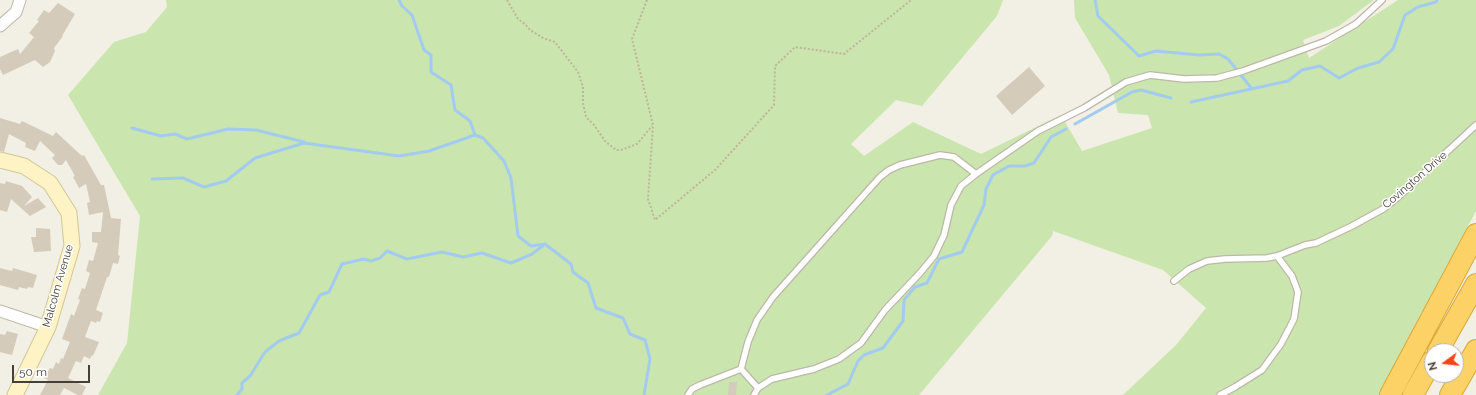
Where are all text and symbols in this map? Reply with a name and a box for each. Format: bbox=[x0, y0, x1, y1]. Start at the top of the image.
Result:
street label: Covington Drive bbox=[1380, 148, 1450, 212]
street label: Malcolm Avenue bbox=[40, 243, 76, 329]
north arrow bbox=[1424, 343, 1464, 383]
scale bar bbox=[14, 357, 92, 383]
text: N bbox=[1426, 360, 1440, 372]
text: 50 m bbox=[19, 365, 47, 379]

